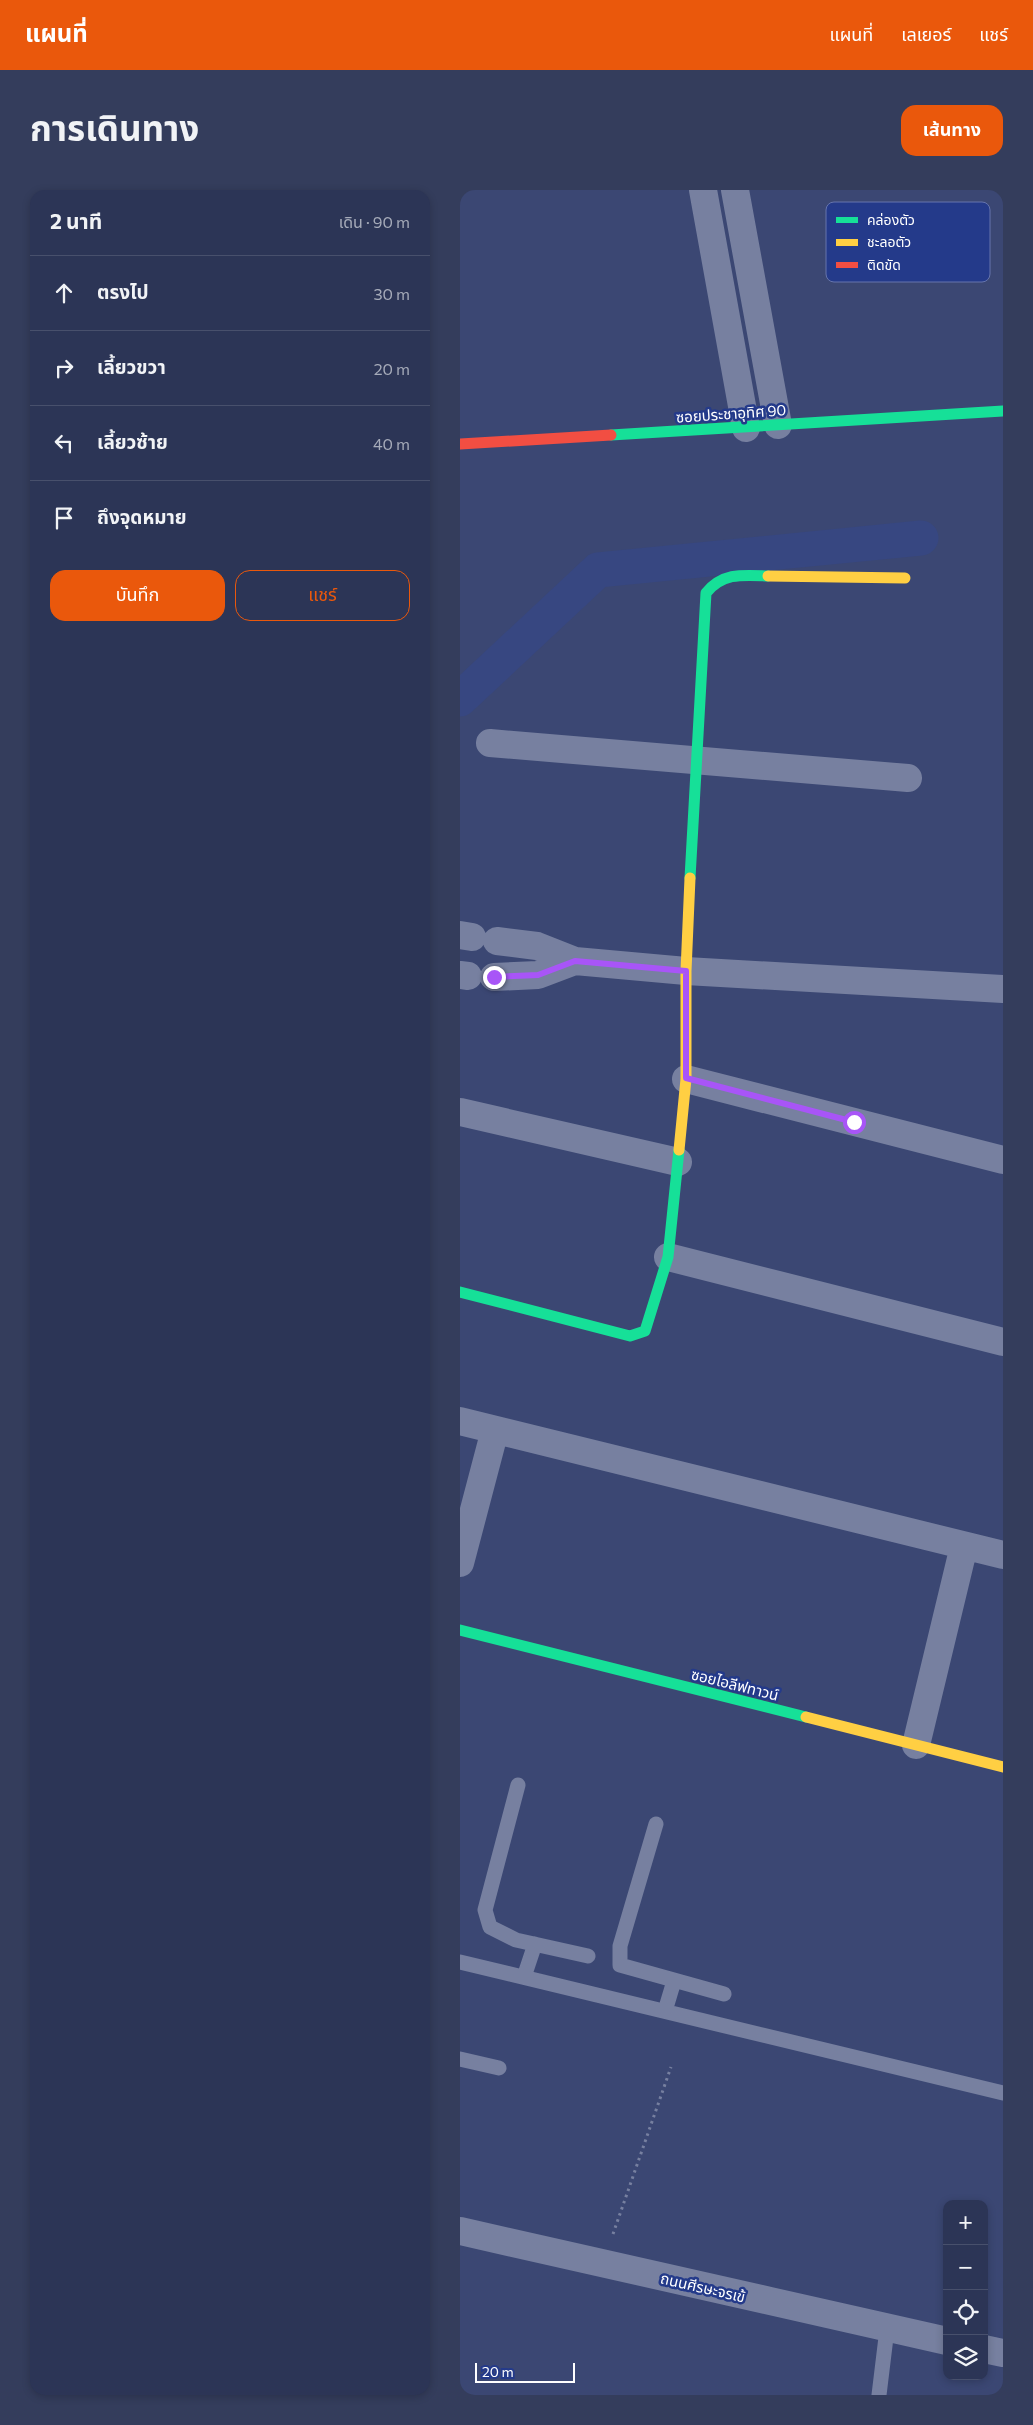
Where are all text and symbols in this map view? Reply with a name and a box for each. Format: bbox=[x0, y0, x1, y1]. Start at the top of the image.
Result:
text: แผนที่ bbox=[25, 18, 88, 47]
text: แผนที่ bbox=[829, 23, 873, 45]
text: เลเยอร์ bbox=[901, 23, 951, 45]
text: แชร์ bbox=[979, 23, 1008, 45]
text: การเดินทาง bbox=[30, 105, 199, 148]
button: เส้นทาง bbox=[901, 105, 1003, 156]
legend bbox=[826, 202, 990, 282]
text: 2 นาที bbox=[50, 208, 102, 233]
text: คล่องตัว bbox=[867, 211, 915, 228]
text: เดิน · 90 m bbox=[339, 212, 410, 231]
text: ชะลอตัว bbox=[867, 233, 911, 250]
text: ติดขัด bbox=[867, 256, 901, 273]
icon: ahead bbox=[50, 279, 78, 307]
text: ตรงไป bbox=[97, 280, 149, 303]
text: 30 m bbox=[373, 284, 410, 303]
icon: right bbox=[50, 354, 78, 382]
text: เลี้ยวขวา bbox=[97, 355, 166, 378]
text: 20 m bbox=[374, 359, 410, 378]
street label: ซอยประชาอุทิศ 90 bbox=[675, 400, 787, 427]
icon: left bbox=[50, 429, 78, 457]
text: เลี้ยวซ้าย bbox=[97, 430, 168, 453]
text: 40 m bbox=[373, 434, 410, 453]
icon: arrive bbox=[50, 504, 78, 532]
text: ถึงจุดหมาย bbox=[97, 505, 187, 528]
button: บันทึก bbox=[50, 570, 225, 621]
button: แชร์ bbox=[235, 570, 410, 621]
route end bbox=[483, 966, 506, 989]
route start bbox=[843, 1111, 866, 1134]
street label: ซอยไอลีฟทาวน์ bbox=[689, 1664, 781, 1704]
map controls bbox=[943, 2200, 988, 2380]
button: + bbox=[943, 2200, 988, 2245]
button: − bbox=[943, 2245, 988, 2290]
street label: ถนนศีรษะจรเข้ bbox=[659, 2268, 747, 2306]
button: locate bbox=[943, 2290, 988, 2335]
button: layers bbox=[943, 2335, 988, 2380]
scale bar bbox=[475, 2360, 575, 2383]
text: 20 m bbox=[482, 2363, 514, 2380]

